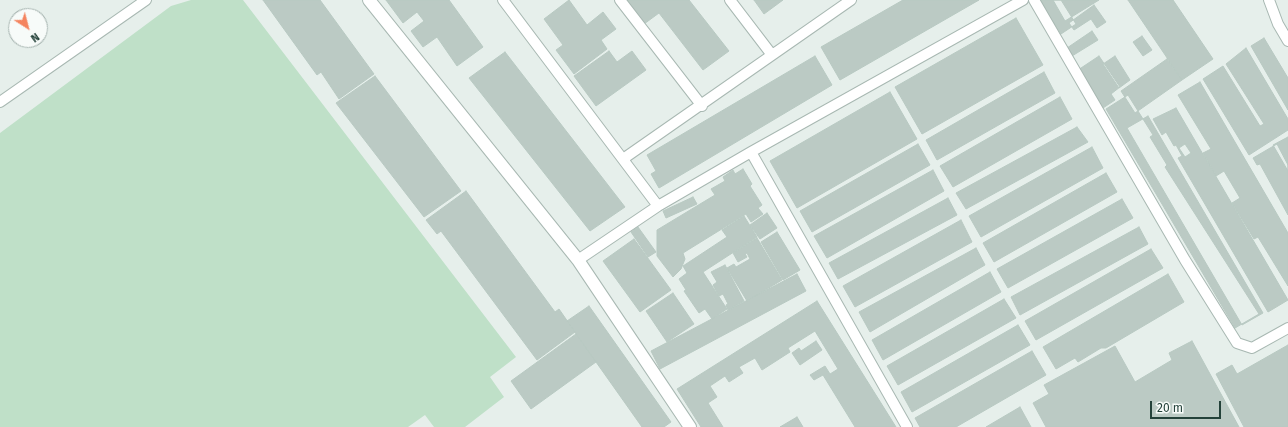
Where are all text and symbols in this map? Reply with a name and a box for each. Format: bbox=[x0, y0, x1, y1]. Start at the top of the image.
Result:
north arrow bbox=[8, 8, 48, 48]
text: N bbox=[28, 30, 42, 45]
scale bar bbox=[1152, 393, 1223, 419]
text: 20 m bbox=[1157, 401, 1183, 415]

